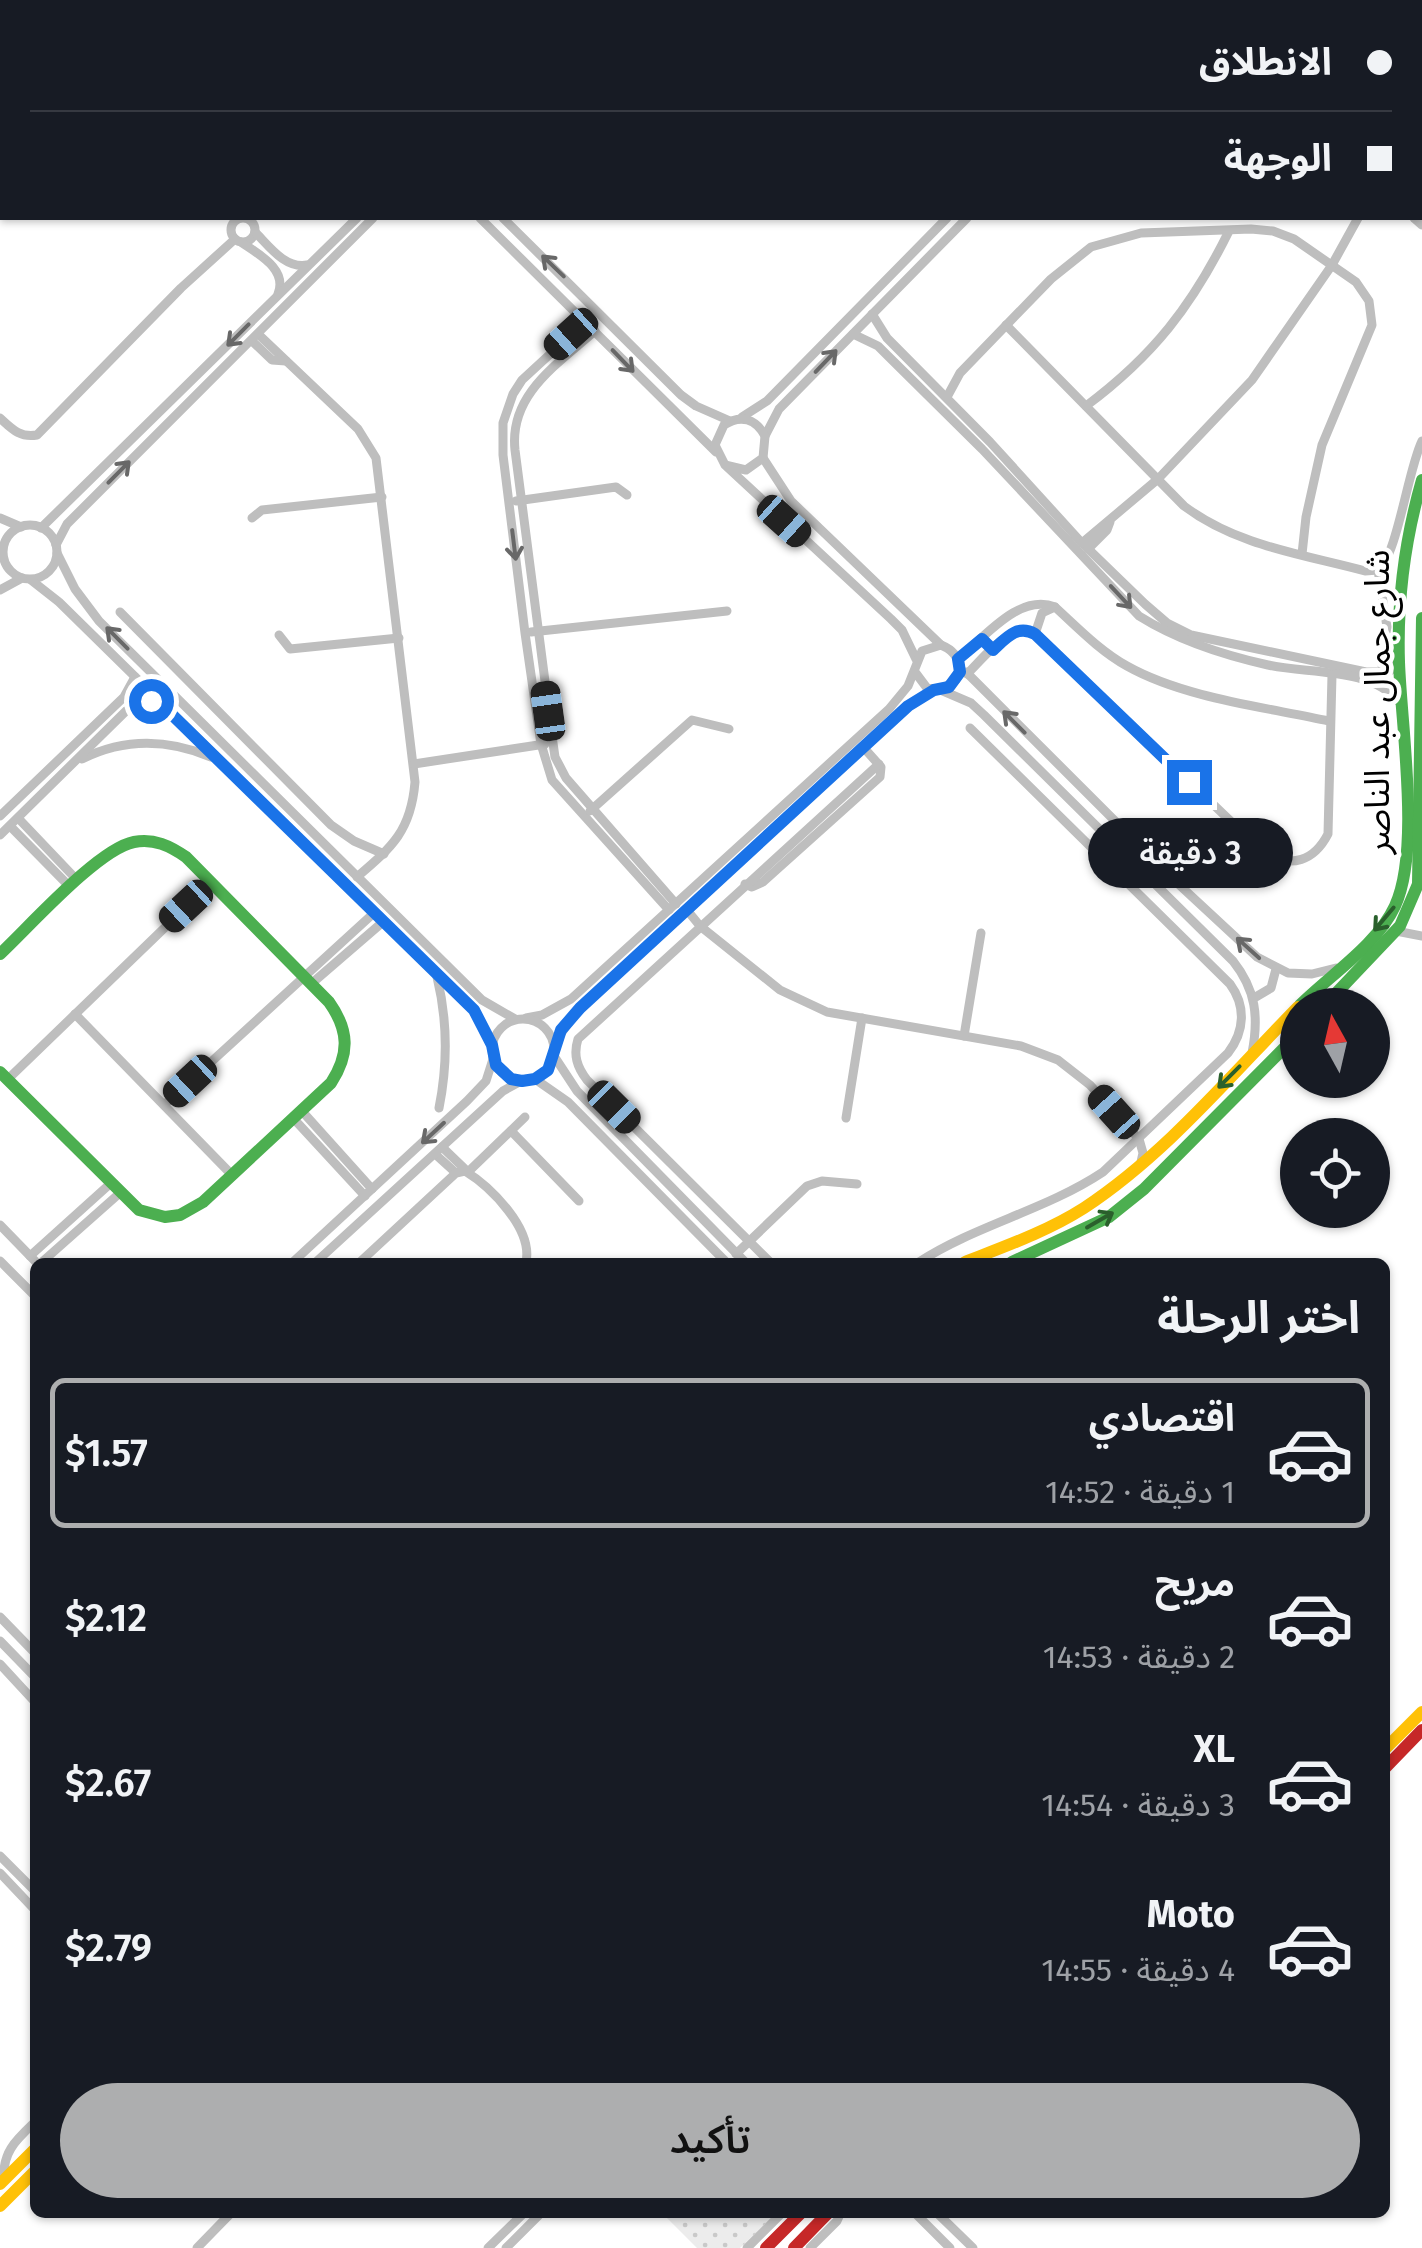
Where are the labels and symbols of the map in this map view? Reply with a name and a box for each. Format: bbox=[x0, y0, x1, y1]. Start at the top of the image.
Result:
one-way arrow bbox=[541, 255, 565, 279]
car bbox=[539, 303, 603, 365]
one-way arrow bbox=[227, 323, 251, 347]
one-way arrow bbox=[611, 348, 635, 373]
one-way arrow bbox=[814, 350, 838, 374]
one-way arrow bbox=[107, 460, 131, 484]
car bbox=[752, 490, 816, 552]
one-way arrow bbox=[505, 529, 524, 561]
street label: شارع جمال عبد الناصر bbox=[1356, 550, 1403, 855]
one-way arrow bbox=[1109, 585, 1133, 609]
one-way arrow bbox=[105, 627, 129, 651]
route start bbox=[129, 679, 174, 724]
car bbox=[529, 679, 567, 743]
one-way arrow bbox=[1003, 710, 1027, 734]
route end bbox=[1167, 760, 1212, 805]
callout: 3 دقيقة bbox=[1086, 817, 1292, 887]
car bbox=[154, 875, 218, 937]
one-way arrow bbox=[1373, 906, 1396, 931]
one-way arrow bbox=[1236, 937, 1261, 960]
north arrow bbox=[1280, 988, 1390, 1098]
car bbox=[158, 1050, 222, 1112]
one-way arrow bbox=[1217, 1064, 1241, 1088]
car bbox=[582, 1075, 646, 1139]
car bbox=[1083, 1080, 1145, 1144]
one-way arrow bbox=[421, 1121, 446, 1144]
one-way arrow bbox=[1085, 1210, 1114, 1230]

